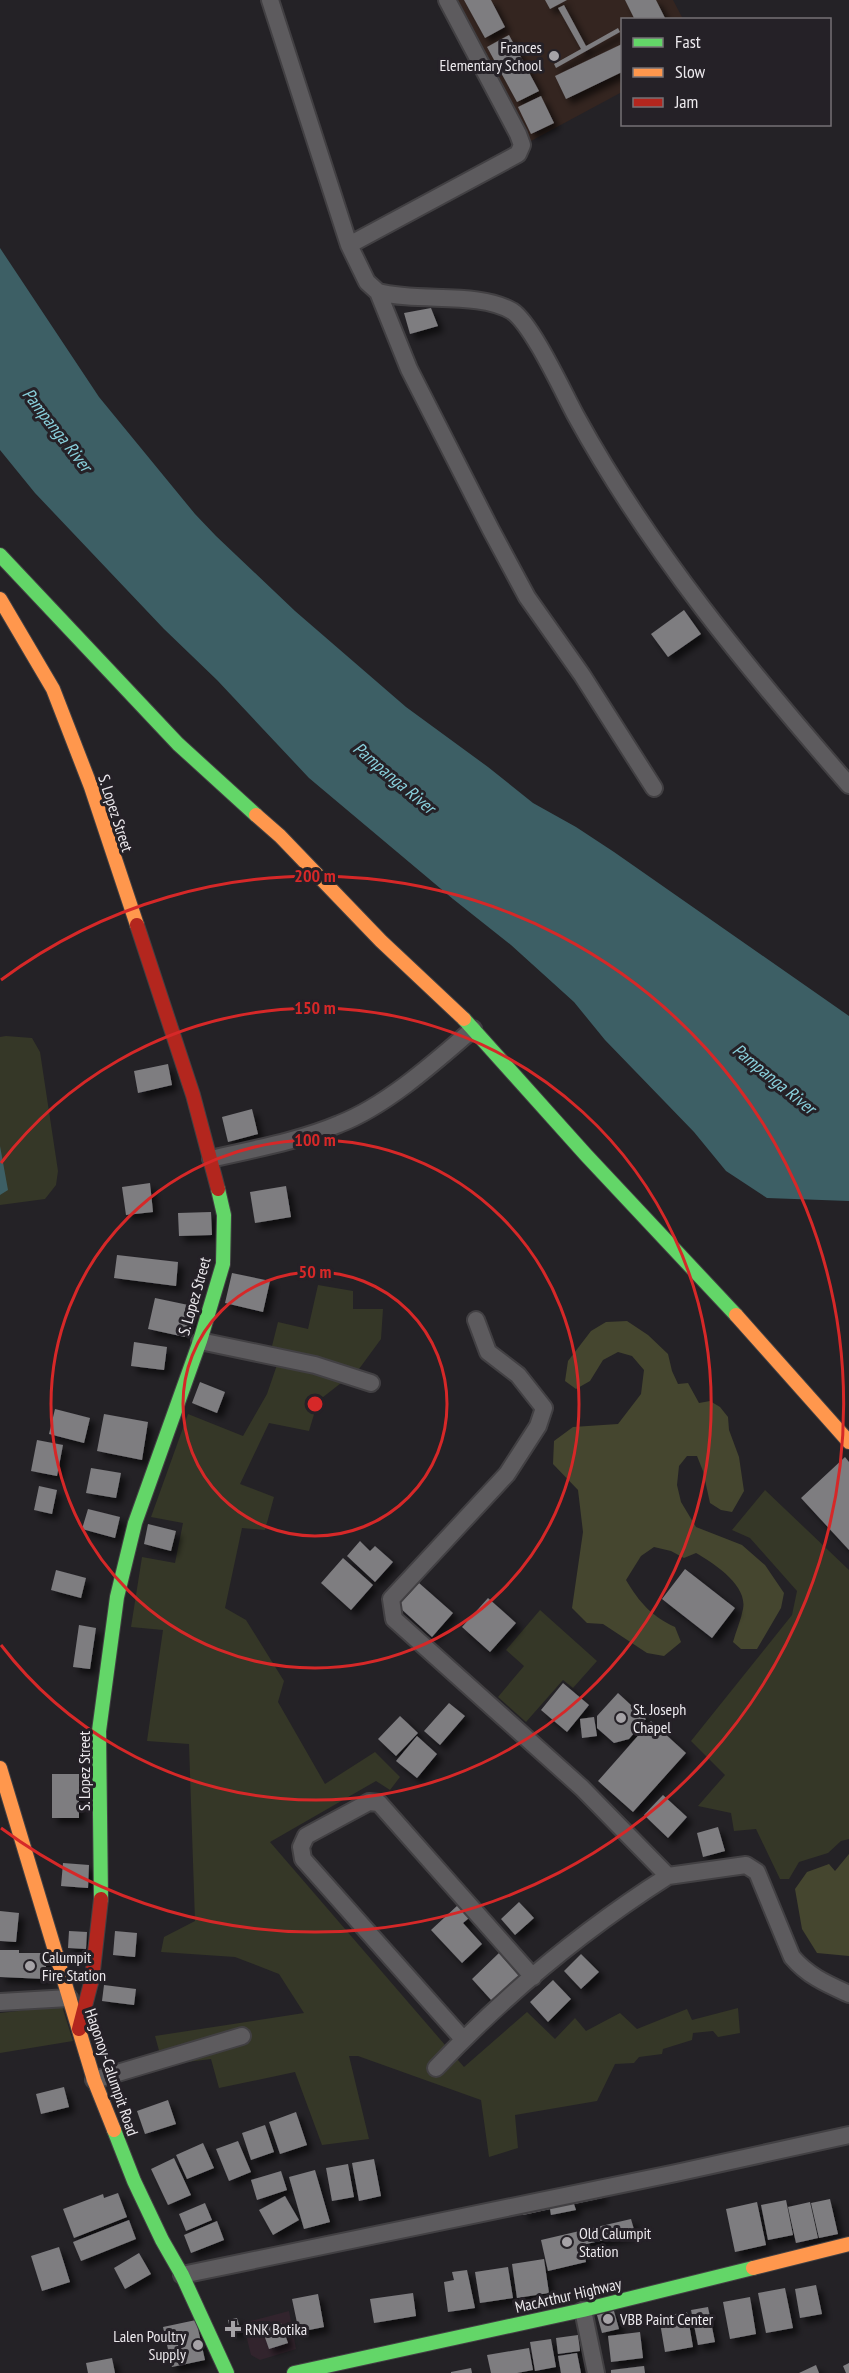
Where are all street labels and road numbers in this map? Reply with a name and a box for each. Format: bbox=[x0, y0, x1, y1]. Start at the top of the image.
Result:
street label: S. Lopez Street bbox=[94, 772, 138, 855]
street label: S. Lopez Street bbox=[173, 1254, 215, 1337]
street label: S. Lopez Street bbox=[74, 1730, 94, 1811]
street label: Hagonoy-Calumpit Road bbox=[81, 2006, 143, 2138]
street label: MacArthur Highway bbox=[513, 2273, 623, 2317]

